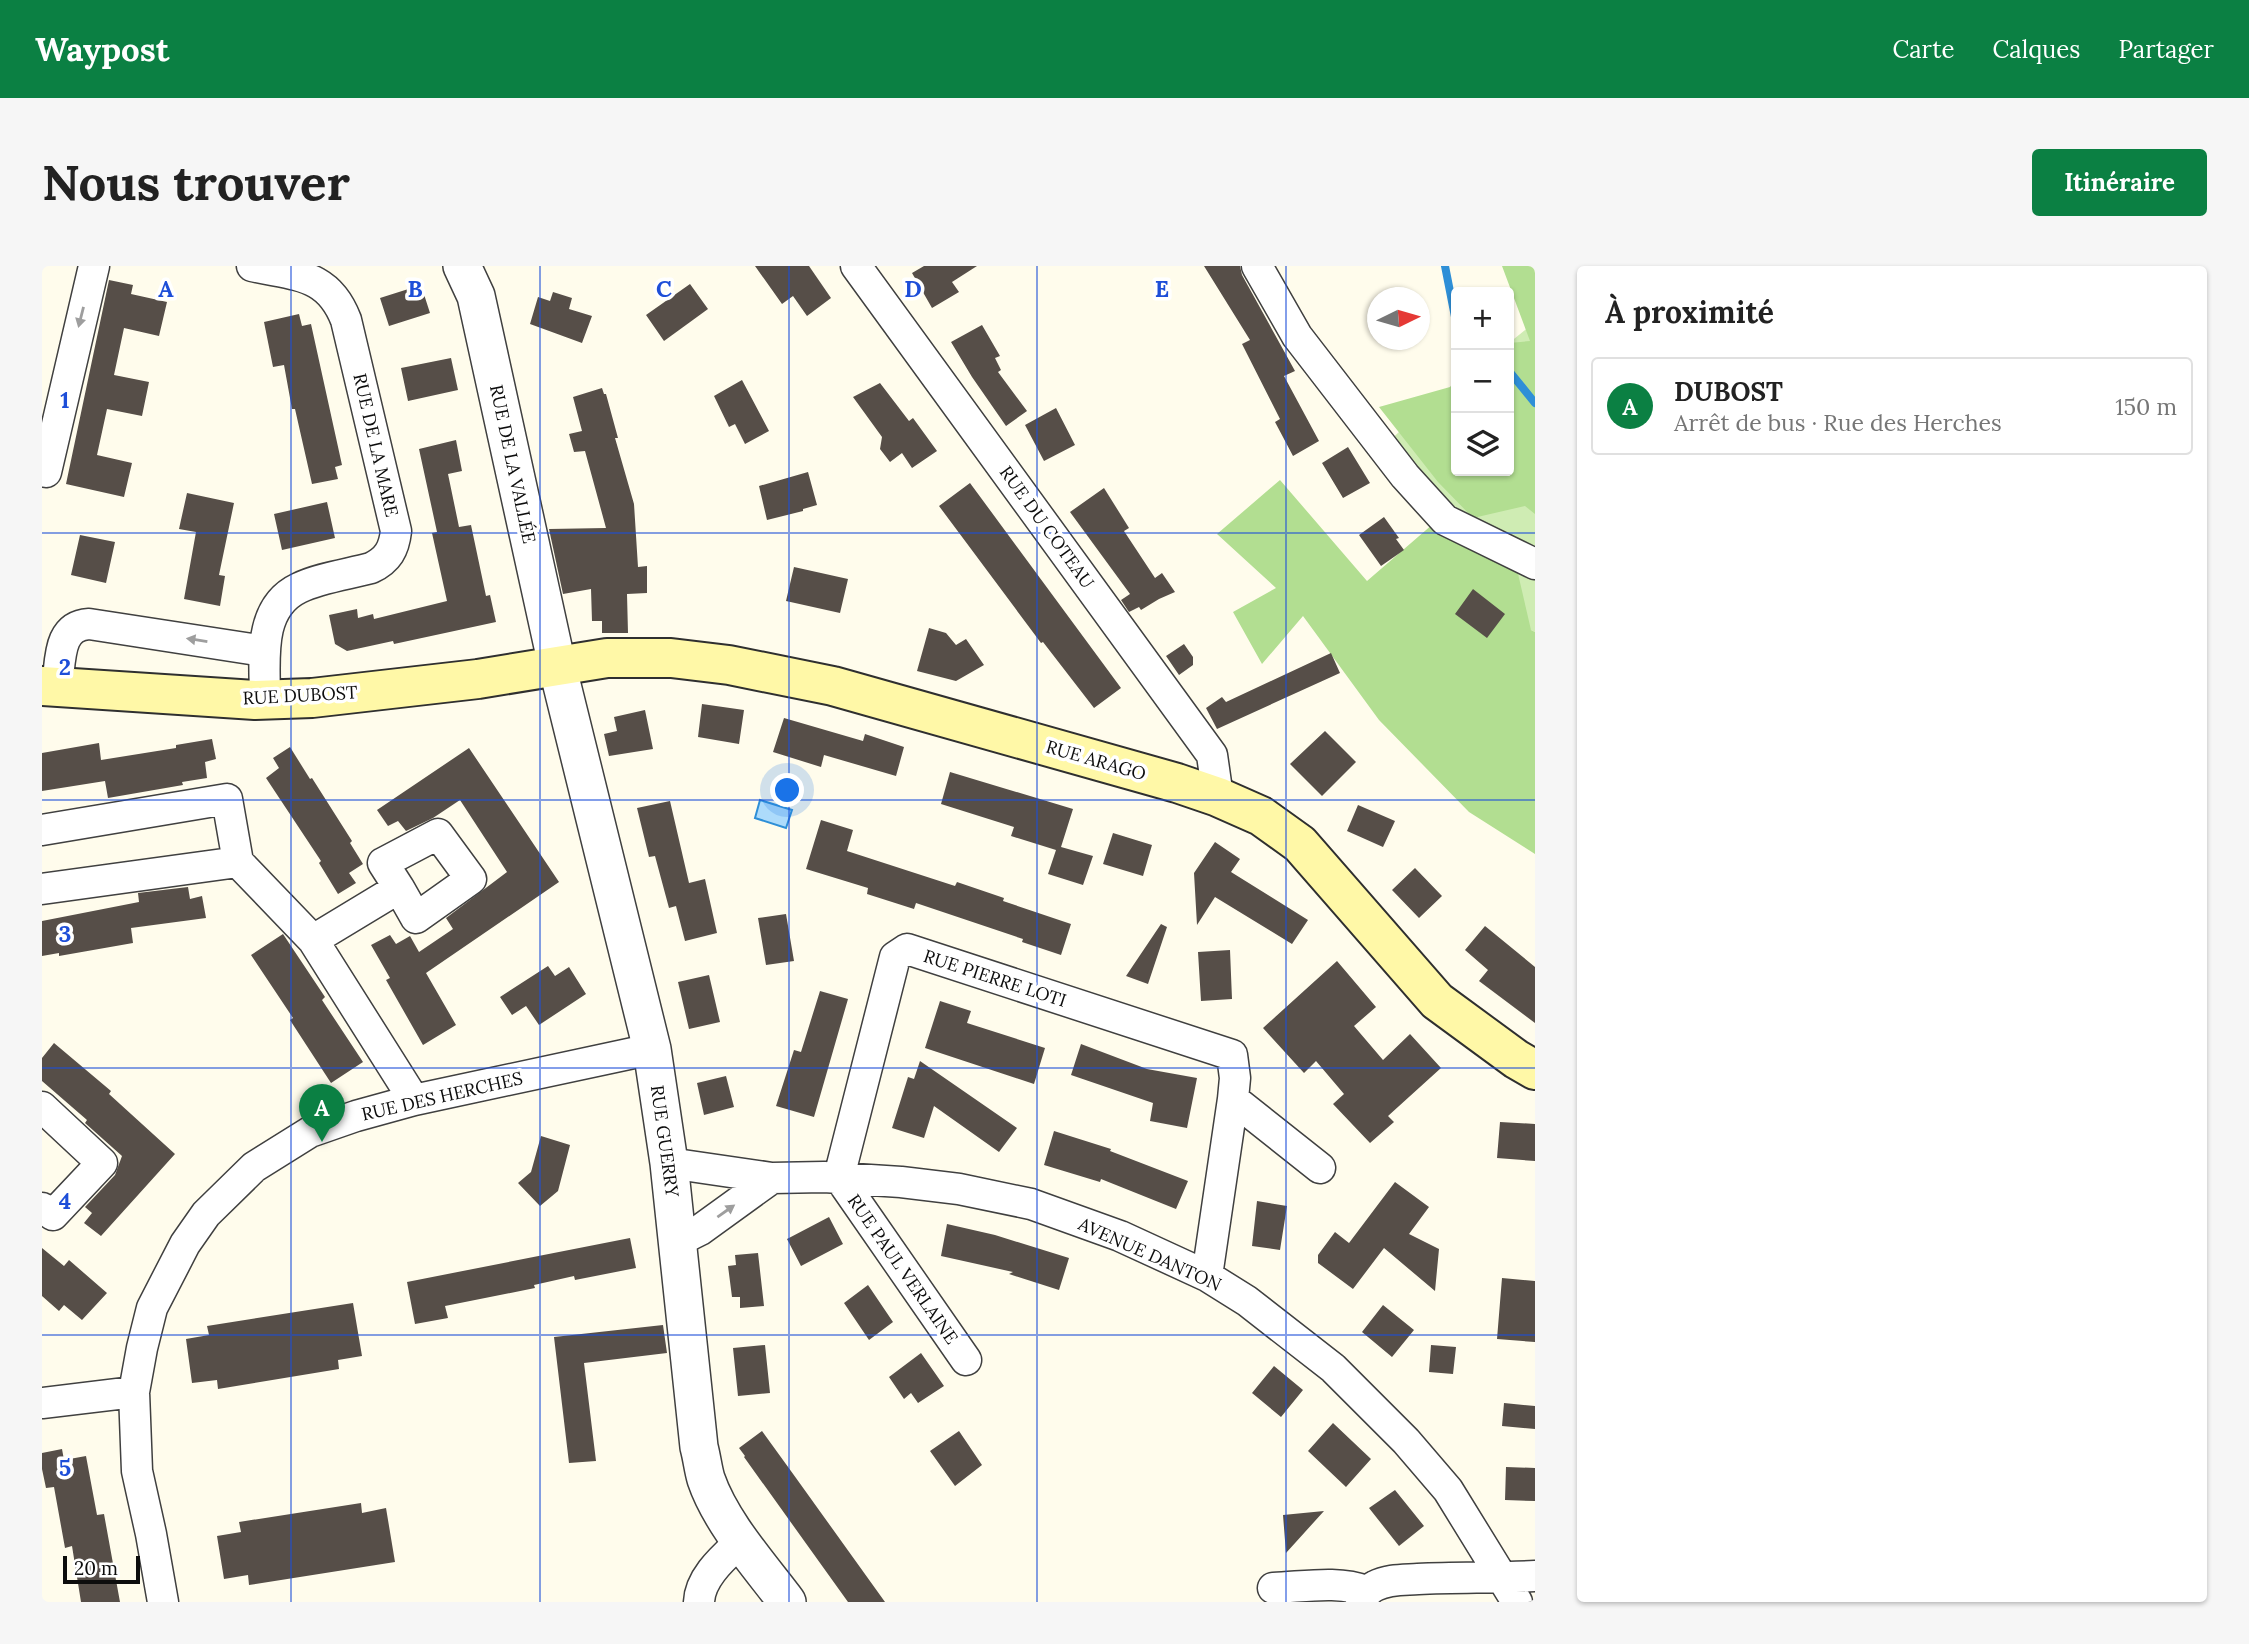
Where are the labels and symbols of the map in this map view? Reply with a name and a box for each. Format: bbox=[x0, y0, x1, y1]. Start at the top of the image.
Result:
text: A bbox=[158, 274, 174, 303]
text: B bbox=[407, 274, 423, 303]
text: C bbox=[656, 274, 672, 303]
text: D bbox=[904, 274, 922, 303]
text: E bbox=[1155, 274, 1169, 303]
north arrow bbox=[1367, 287, 1430, 350]
one-way arrow bbox=[76, 307, 87, 329]
street label: RUE DE LA MARE bbox=[348, 371, 404, 519]
street label: RUE DE LA VALLÉE bbox=[485, 382, 541, 546]
text: 1 bbox=[60, 385, 70, 414]
street label: RUE DU COTEAU bbox=[995, 461, 1099, 593]
one-way arrow bbox=[186, 634, 208, 645]
text: 2 bbox=[59, 652, 71, 681]
street label: RUE DUBOST bbox=[242, 680, 358, 709]
street label: RUE ARAGO bbox=[1043, 735, 1149, 785]
your location bbox=[770, 773, 804, 807]
text: 3 bbox=[59, 919, 71, 948]
street label: RUE PIERRE LOTI bbox=[921, 944, 1069, 1012]
street label: RUE DES HERCHES bbox=[359, 1066, 525, 1126]
street label: RUE GUERRY bbox=[646, 1083, 684, 1199]
pin: A bbox=[299, 1084, 345, 1142]
text: 4 bbox=[59, 1186, 71, 1215]
street label: RUE PAUL VERLAINE bbox=[843, 1190, 963, 1348]
one-way arrow bbox=[717, 1204, 735, 1218]
street label: AVENUE DANTON bbox=[1074, 1212, 1225, 1296]
text: 5 bbox=[59, 1453, 71, 1482]
scale bar bbox=[63, 1553, 140, 1585]

